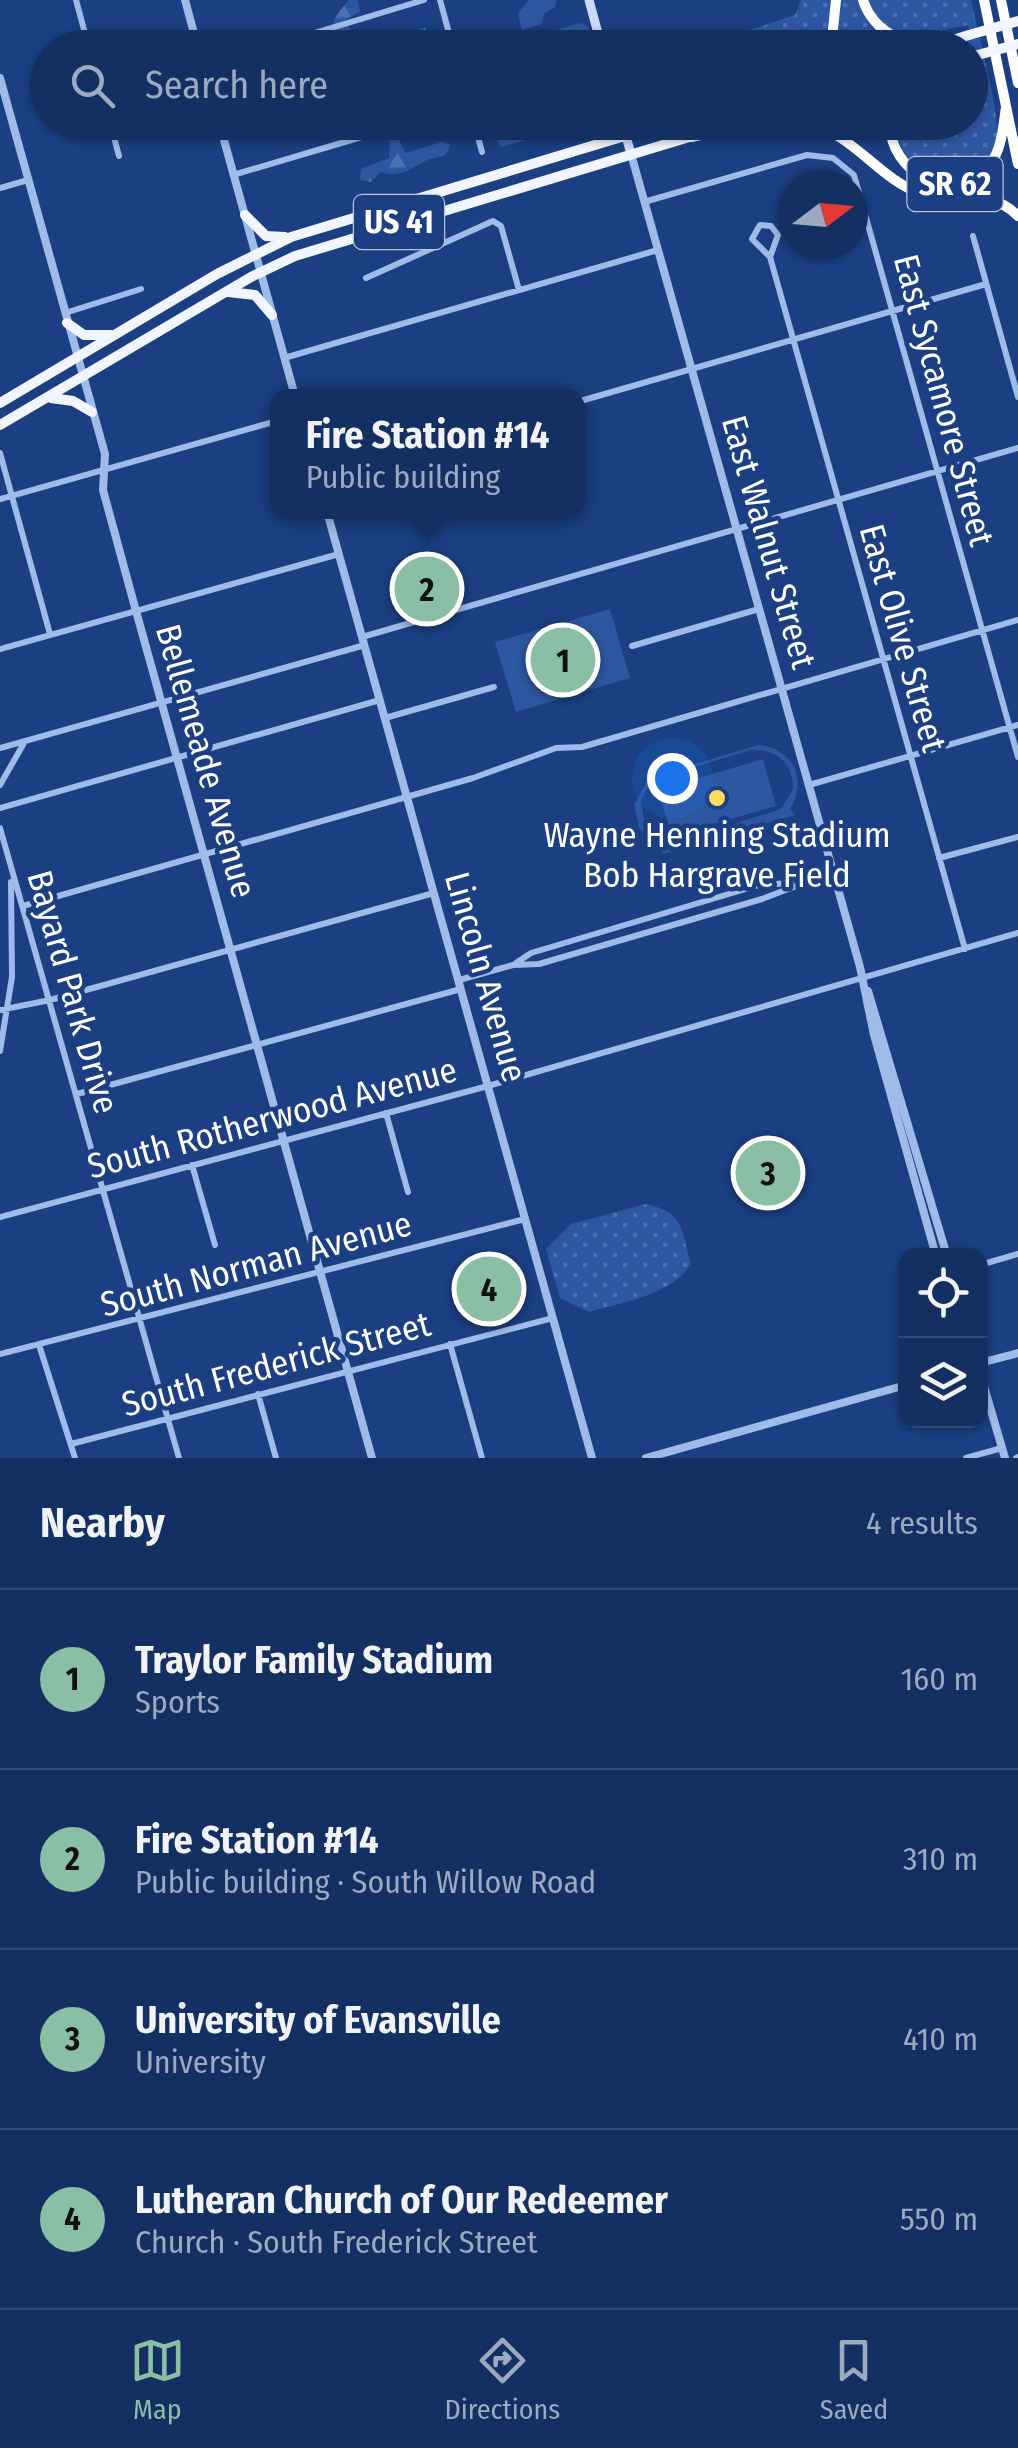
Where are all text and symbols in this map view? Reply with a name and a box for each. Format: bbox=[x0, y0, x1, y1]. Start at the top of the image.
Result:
search box bbox=[30, 30, 988, 140]
icon: search bbox=[65, 58, 120, 113]
text: Search here bbox=[145, 62, 328, 108]
road number: SR 62 bbox=[908, 157, 1002, 211]
north arrow bbox=[778, 170, 868, 260]
road number: US 41 bbox=[354, 195, 444, 249]
street label: East Sycamore Street bbox=[885, 250, 1003, 551]
popup bbox=[270, 389, 585, 519]
street label: East Walnut Street bbox=[713, 411, 825, 674]
text: Fire Station #14 bbox=[306, 412, 549, 458]
text: Public building bbox=[306, 458, 500, 496]
street label: East Olive Street bbox=[850, 519, 956, 757]
pin: 2 bbox=[394, 552, 460, 626]
street label: Bellemeade Avenue bbox=[147, 619, 265, 903]
pin: 1 bbox=[530, 622, 596, 698]
your location bbox=[647, 753, 698, 804]
marker: Wayne Henning Stadium Bob Hargrave Field bbox=[706, 787, 728, 809]
place label: Wayne Henning Stadium Bob Hargrave Field bbox=[543, 814, 891, 896]
street label: Bayard Park Drive bbox=[18, 866, 128, 1118]
street label: Lincoln Avenue bbox=[436, 867, 536, 1087]
street label: South Rotherwood Avenue bbox=[83, 1048, 461, 1188]
pin: 3 bbox=[736, 1136, 800, 1210]
street label: South Norman Avenue bbox=[96, 1202, 416, 1326]
map controls bbox=[898, 1248, 988, 1428]
button: locate bbox=[898, 1248, 988, 1338]
pin: 4 bbox=[456, 1252, 522, 1326]
street label: South Frederick Street bbox=[117, 1302, 435, 1425]
button: layers bbox=[898, 1338, 988, 1428]
text: Nearby bbox=[40, 1498, 165, 1548]
text: 4 results bbox=[866, 1504, 978, 1542]
text: Traylor Family Stadium bbox=[135, 1637, 493, 1683]
text: 1 bbox=[66, 1660, 79, 1698]
text: 160 m bbox=[901, 1660, 978, 1698]
text: Sports bbox=[135, 1683, 220, 1721]
text: Fire Station #14 bbox=[135, 1817, 379, 1863]
text: 2 bbox=[65, 1840, 80, 1878]
text: 310 m bbox=[903, 1840, 978, 1878]
text: Public building · South Willow Road bbox=[135, 1863, 596, 1901]
text: University of Evansville bbox=[135, 1997, 501, 2043]
text: 3 bbox=[65, 2020, 80, 2058]
text: 410 m bbox=[903, 2020, 978, 2058]
text: University bbox=[135, 2043, 266, 2081]
text: Lutheran Church of Our Redeemer bbox=[135, 2177, 668, 2223]
text: 4 bbox=[64, 2200, 81, 2238]
text: 550 m bbox=[900, 2200, 978, 2238]
text: Church · South Frederick Street bbox=[135, 2223, 537, 2261]
tab: Map bbox=[130, 2333, 185, 2426]
tab: Directions bbox=[444, 2333, 560, 2426]
tab: Saved bbox=[820, 2333, 888, 2426]

